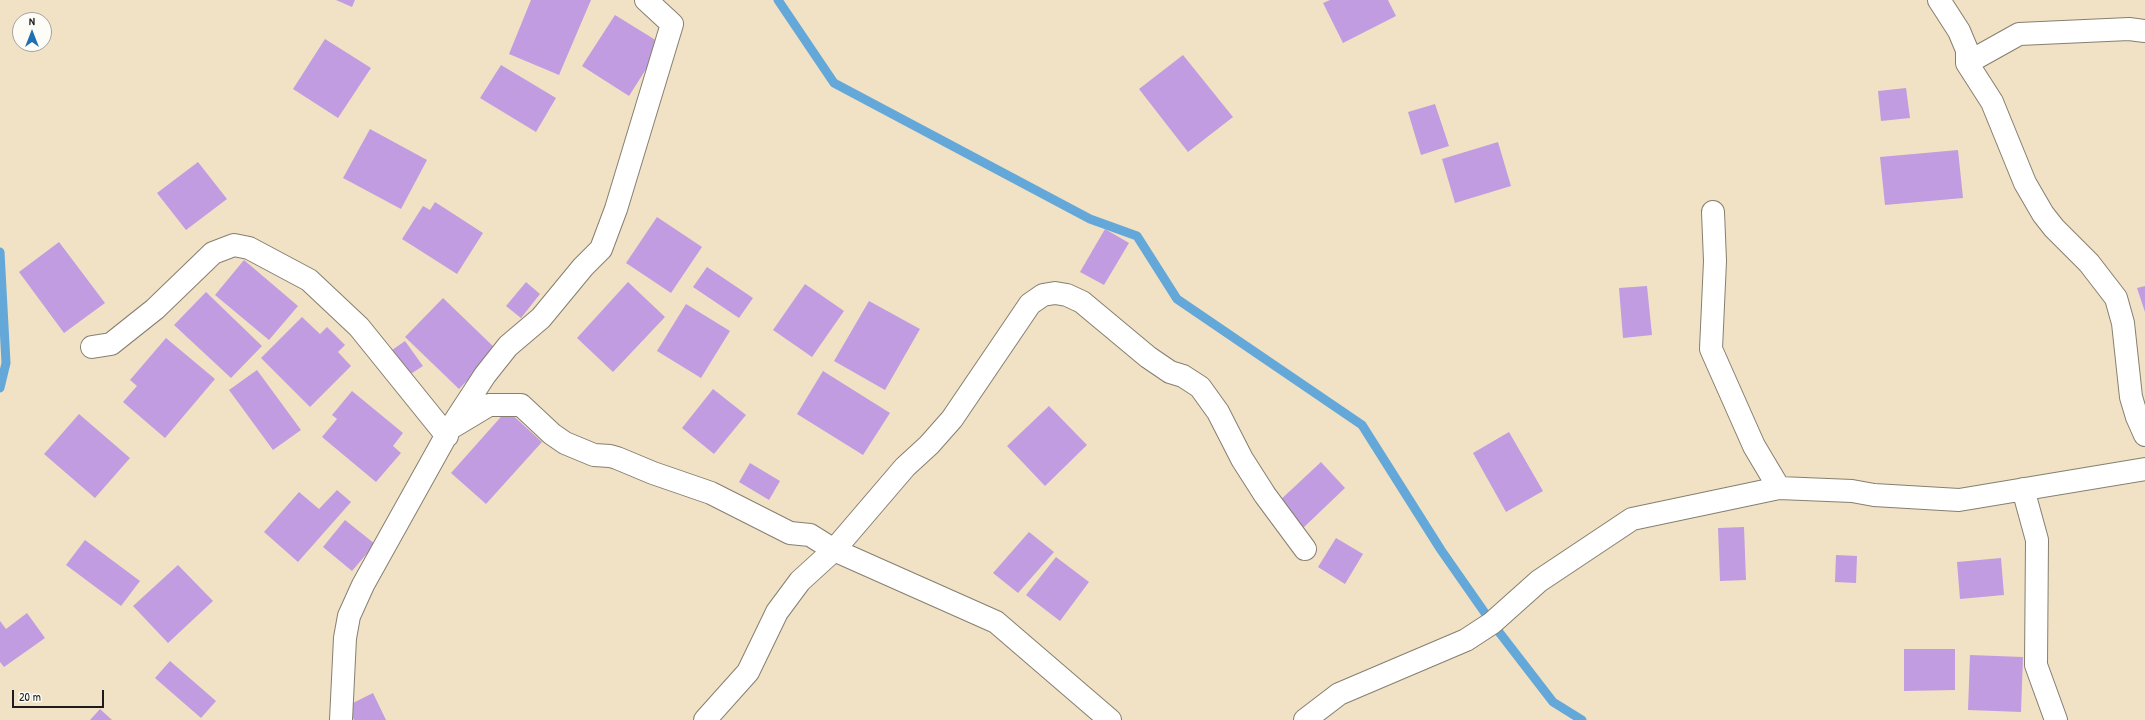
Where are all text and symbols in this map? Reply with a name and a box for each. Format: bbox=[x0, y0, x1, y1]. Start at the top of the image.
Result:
north arrow bbox=[12, 12, 52, 52]
text: N bbox=[29, 14, 35, 28]
scale bar bbox=[14, 682, 106, 708]
text: 20 m bbox=[19, 688, 41, 705]

